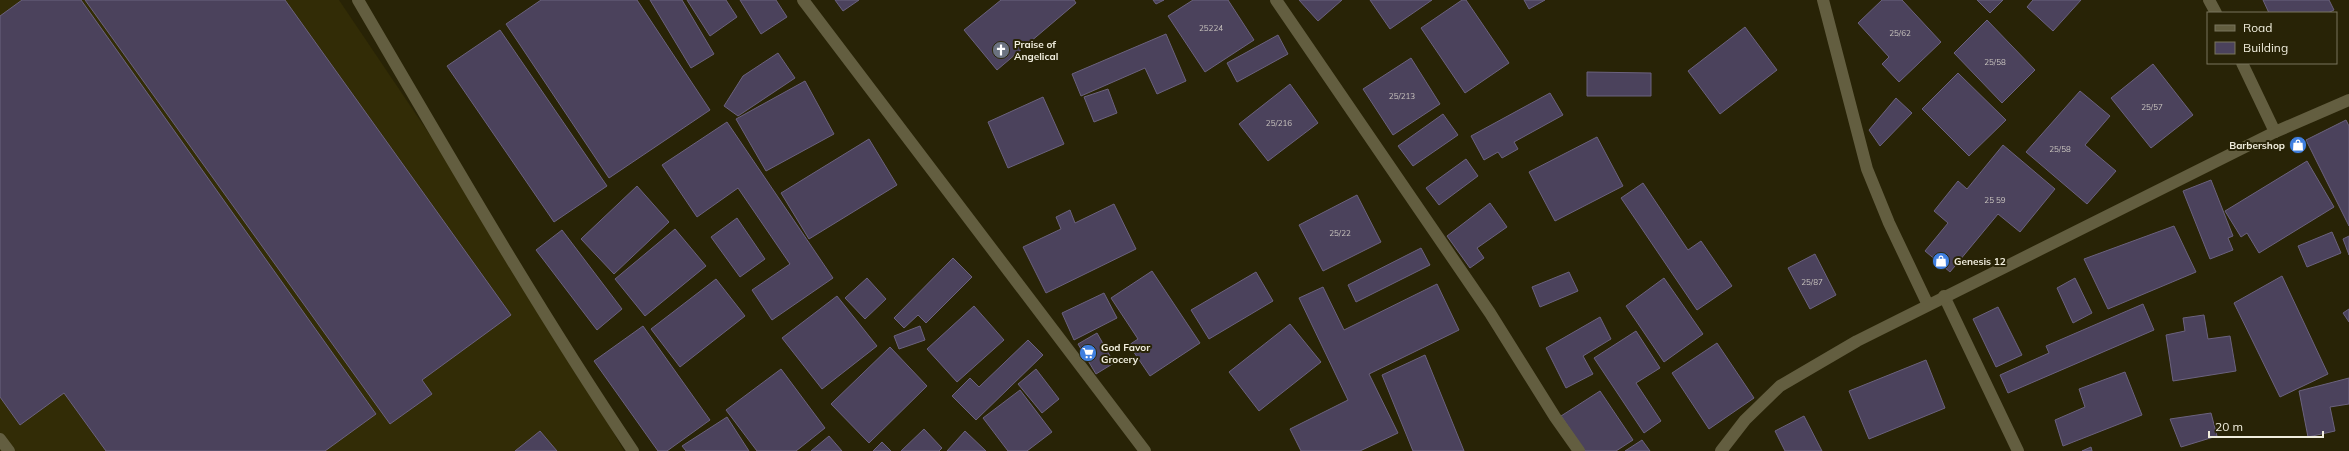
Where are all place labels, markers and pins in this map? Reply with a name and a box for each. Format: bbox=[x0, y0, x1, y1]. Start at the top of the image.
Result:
place label: Praise of Angelical bbox=[1014, 38, 1058, 63]
church icon: Praise of Angelical bbox=[991, 40, 1011, 60]
shop icon: Barbershop bbox=[2288, 135, 2308, 155]
place label: Barbershop bbox=[2229, 139, 2285, 152]
shop icon: Genesis 12 bbox=[1931, 251, 1951, 271]
place label: Genesis 12 bbox=[1954, 255, 2006, 268]
place label: God Favor Grocery bbox=[1101, 341, 1150, 366]
supermarket icon: God Favor Grocery bbox=[1078, 343, 1098, 363]

